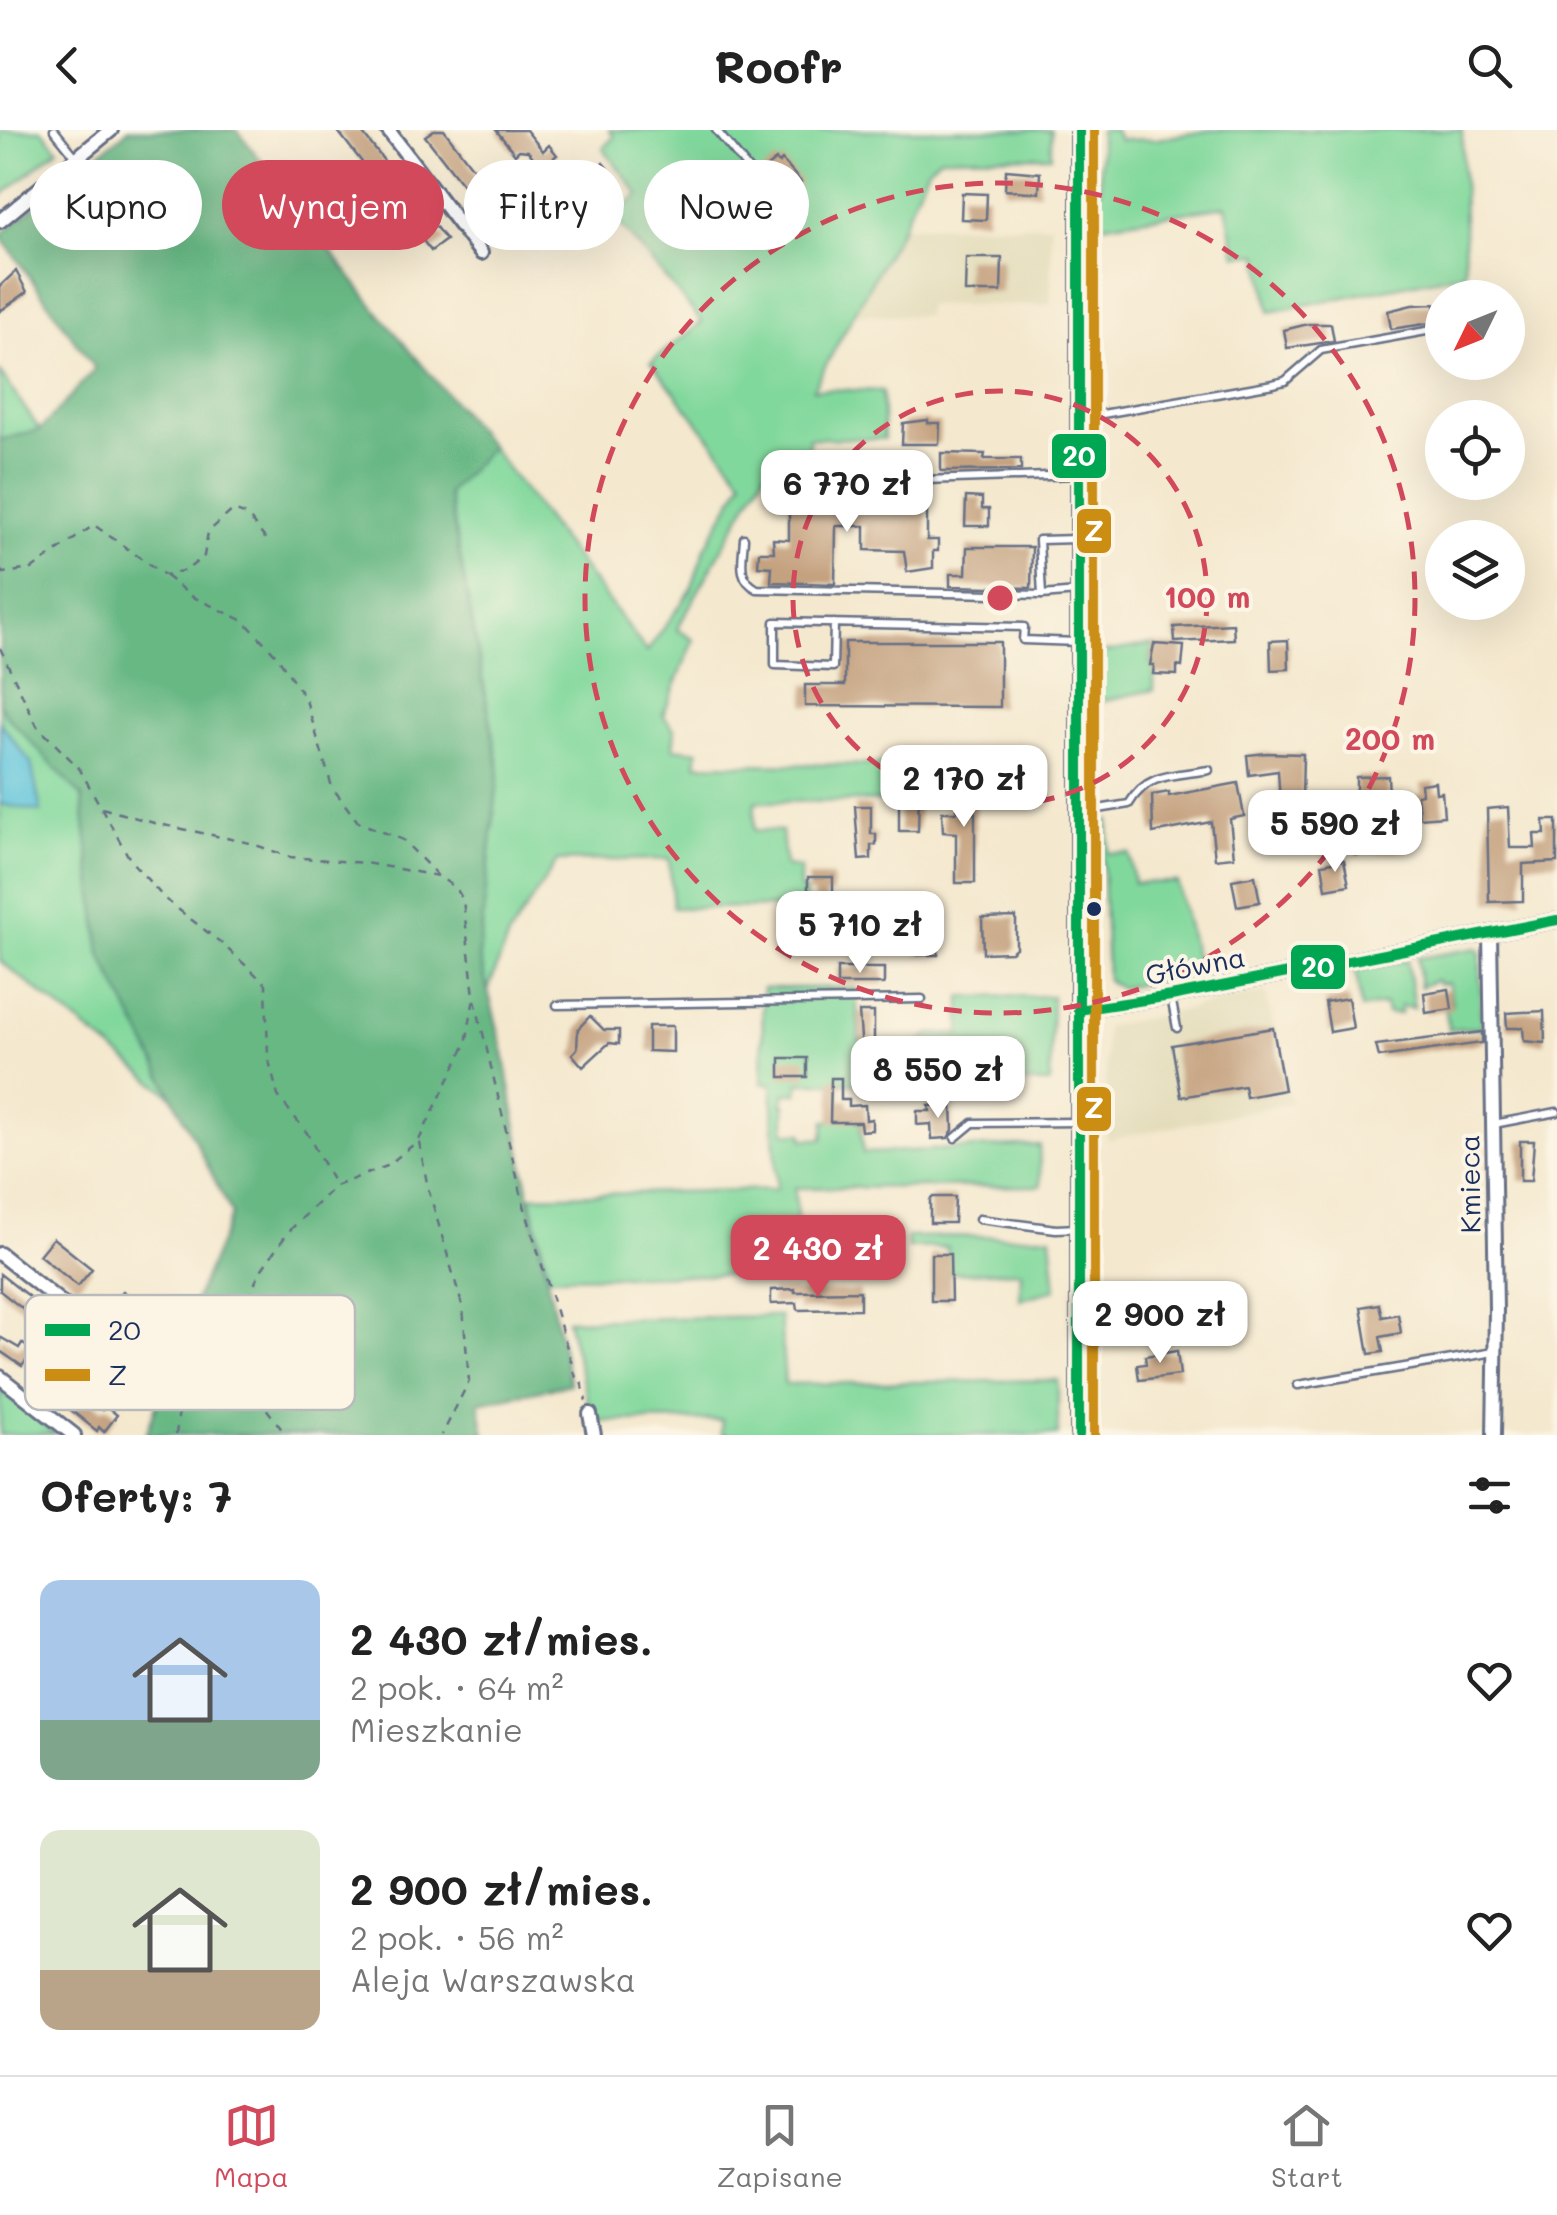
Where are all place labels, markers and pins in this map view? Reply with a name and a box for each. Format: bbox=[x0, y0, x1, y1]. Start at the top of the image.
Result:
pin: 6 770 zł bbox=[744, 450, 950, 535]
centre of rings bbox=[982, 580, 1018, 616]
pin: 2 170 zł bbox=[861, 745, 1067, 830]
pin: 5 590 zł bbox=[1232, 790, 1438, 875]
pin: 5 710 zł bbox=[757, 891, 963, 976]
unlabelled marker bbox=[1084, 899, 1104, 919]
pin: 8 550 zł bbox=[835, 1036, 1041, 1121]
pin: 2 430 zł bbox=[715, 1215, 921, 1300]
pin: 2 900 zł bbox=[1057, 1281, 1263, 1366]

